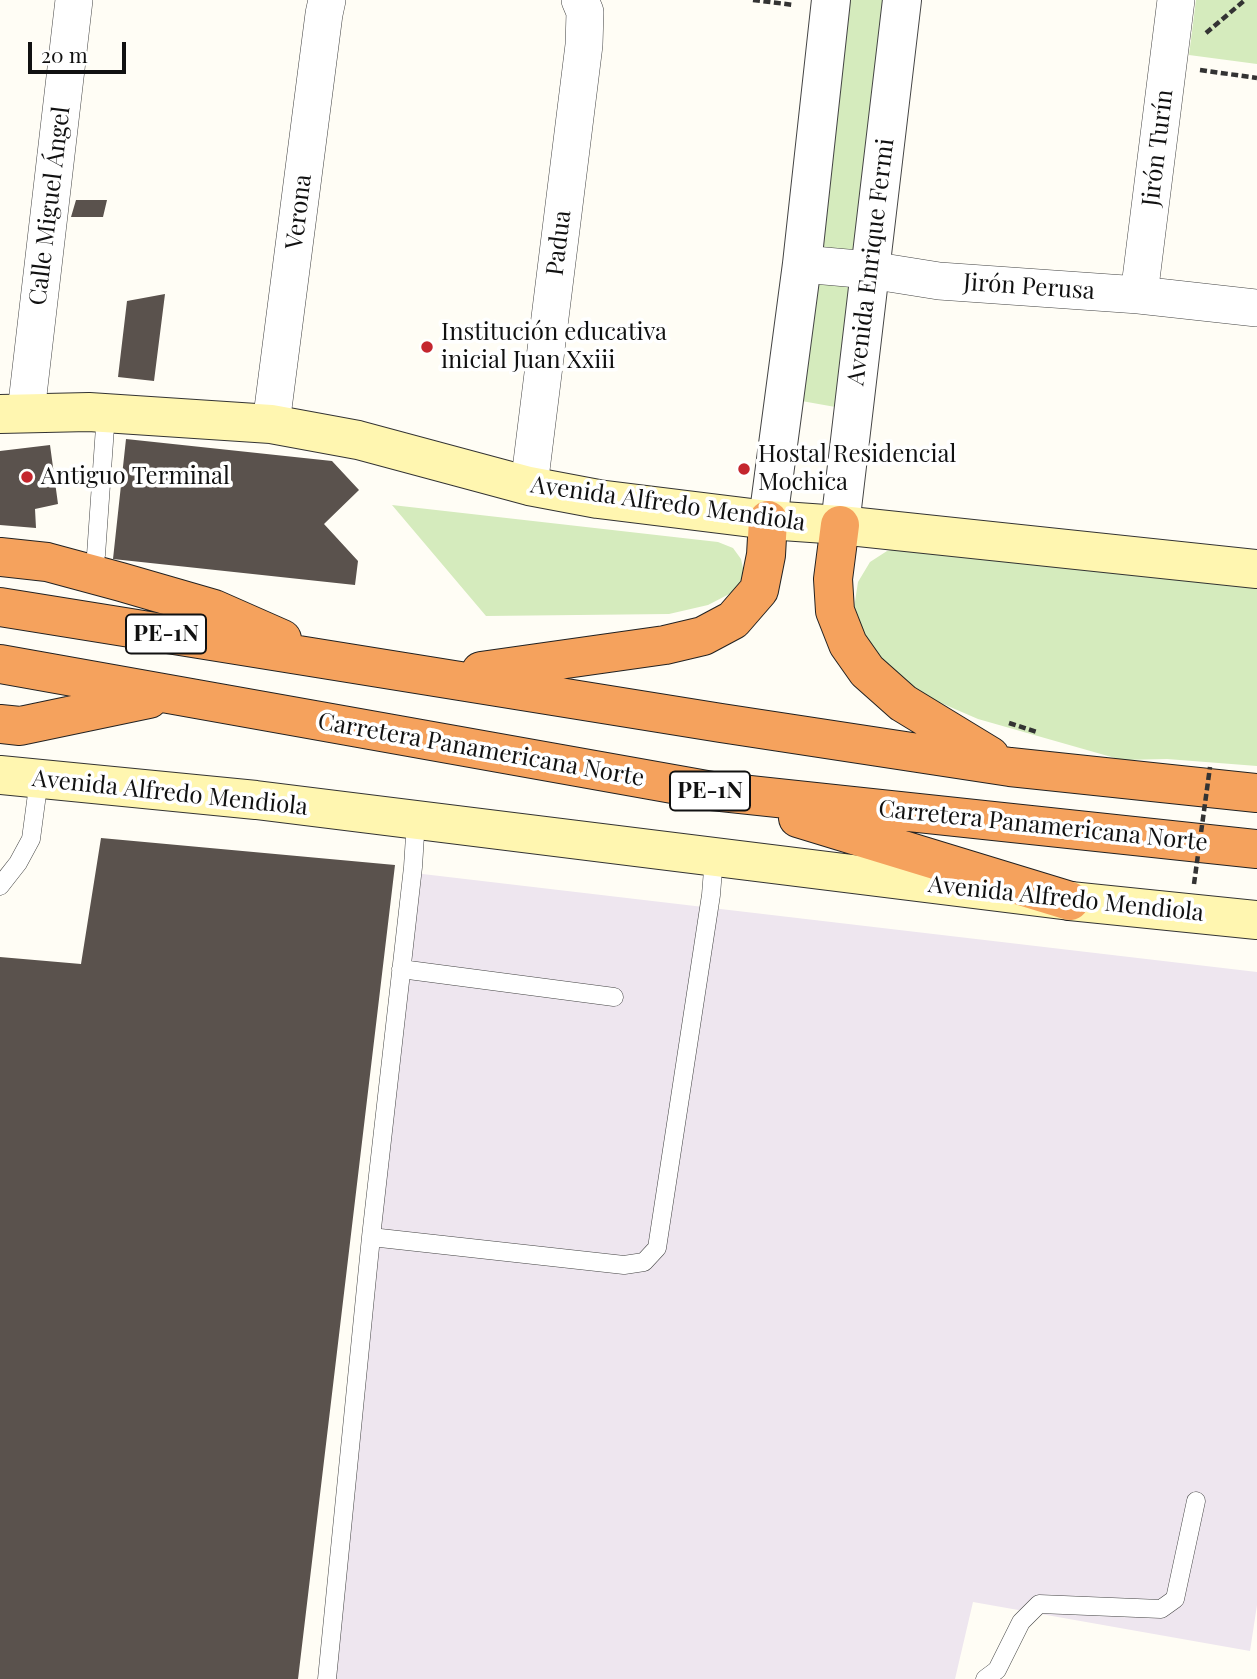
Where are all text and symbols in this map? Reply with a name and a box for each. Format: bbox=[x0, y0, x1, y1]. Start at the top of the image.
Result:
scale bar bbox=[32, 28, 130, 72]
text: 20 m bbox=[41, 40, 88, 68]
street label: Jirón Turín bbox=[1137, 88, 1179, 208]
street label: Calle Miguel Ángel bbox=[24, 105, 76, 307]
street label: Avenida Enrique Fermi bbox=[842, 137, 900, 387]
street label: Verona bbox=[280, 173, 318, 251]
street label: Padua bbox=[541, 209, 577, 277]
street label: Jirón Perusa bbox=[962, 268, 1096, 306]
place label: Institución educativa inicial Juan Xxiii bbox=[441, 319, 667, 375]
marker: Institución educativa inicial Juan Xxiii bbox=[419, 339, 435, 355]
place label: Hostal Residencial Mochica bbox=[758, 441, 956, 497]
marker: Hostal Residencial Mochica bbox=[736, 461, 752, 477]
place label: Antiguo Terminal bbox=[41, 463, 230, 491]
marker: Antiguo Terminal bbox=[19, 469, 35, 485]
street label: Avenida Alfredo Mendiola bbox=[529, 470, 807, 538]
road number: PE-1N bbox=[126, 614, 206, 654]
street label: Carretera Panamericana Norte bbox=[316, 707, 646, 793]
street label: Avenida Alfredo Mendiola bbox=[31, 764, 309, 822]
road number: PE-1N bbox=[670, 772, 750, 810]
street label: Carretera Panamericana Norte bbox=[877, 794, 1209, 858]
street label: Avenida Alfredo Mendiola bbox=[927, 870, 1205, 928]

